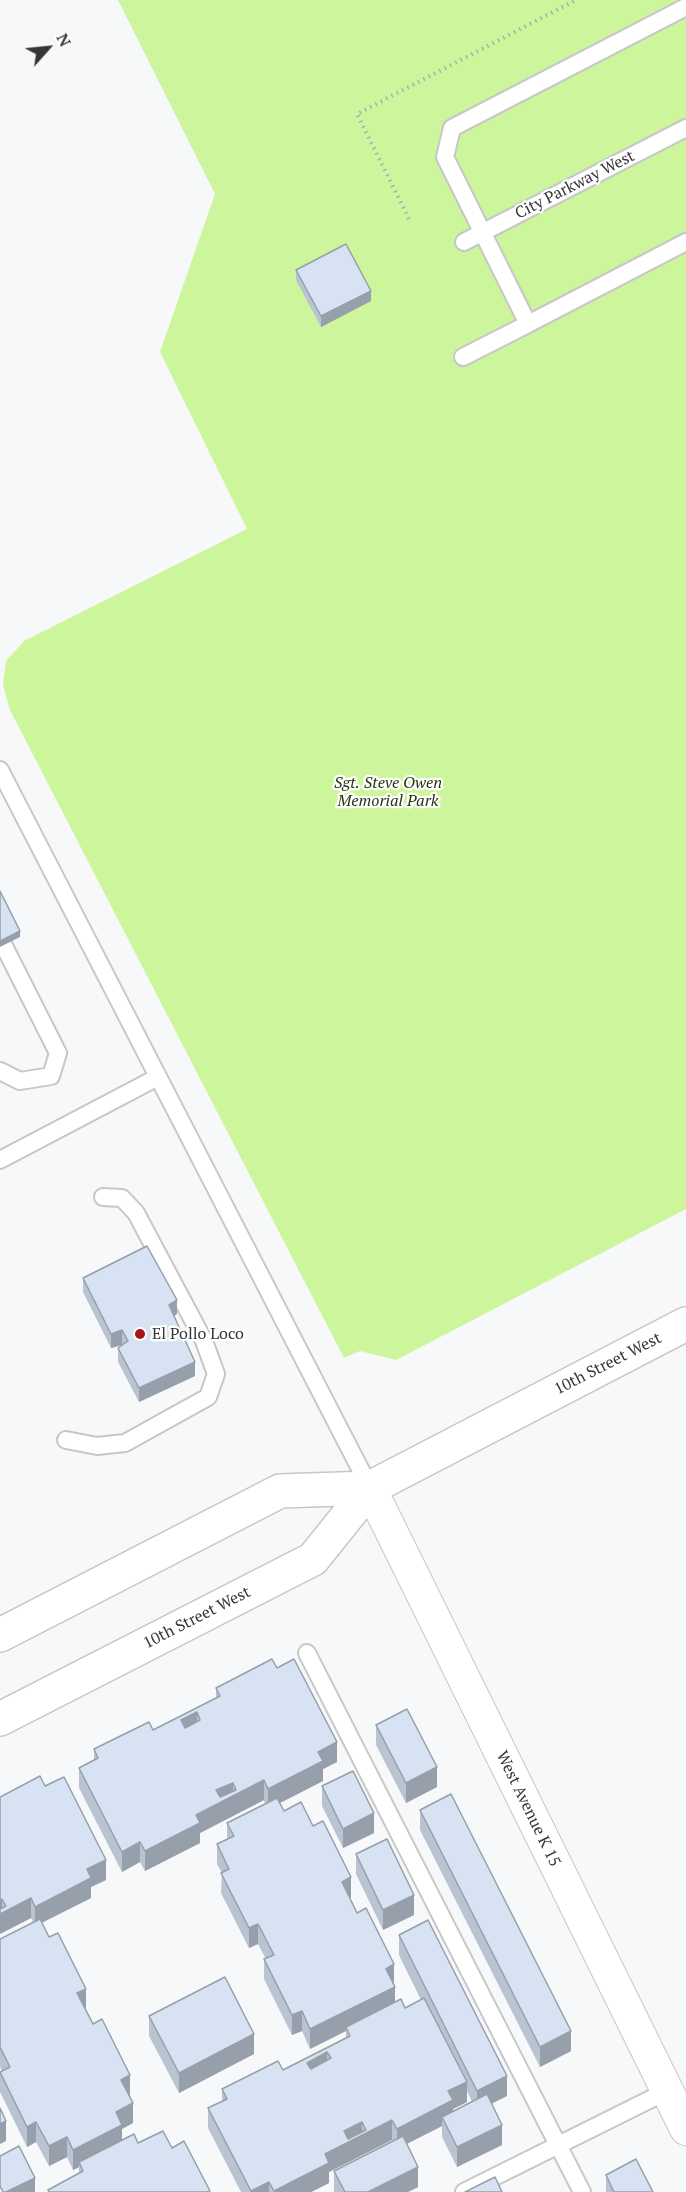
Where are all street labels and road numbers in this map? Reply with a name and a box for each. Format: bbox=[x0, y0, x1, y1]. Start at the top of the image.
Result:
street label: City Parkway West bbox=[512, 147, 638, 223]
street label: 10th Street West bbox=[551, 1329, 665, 1399]
street label: 10th Street West bbox=[140, 1583, 254, 1653]
street label: West Avenue K 15 bbox=[492, 1748, 564, 1870]

